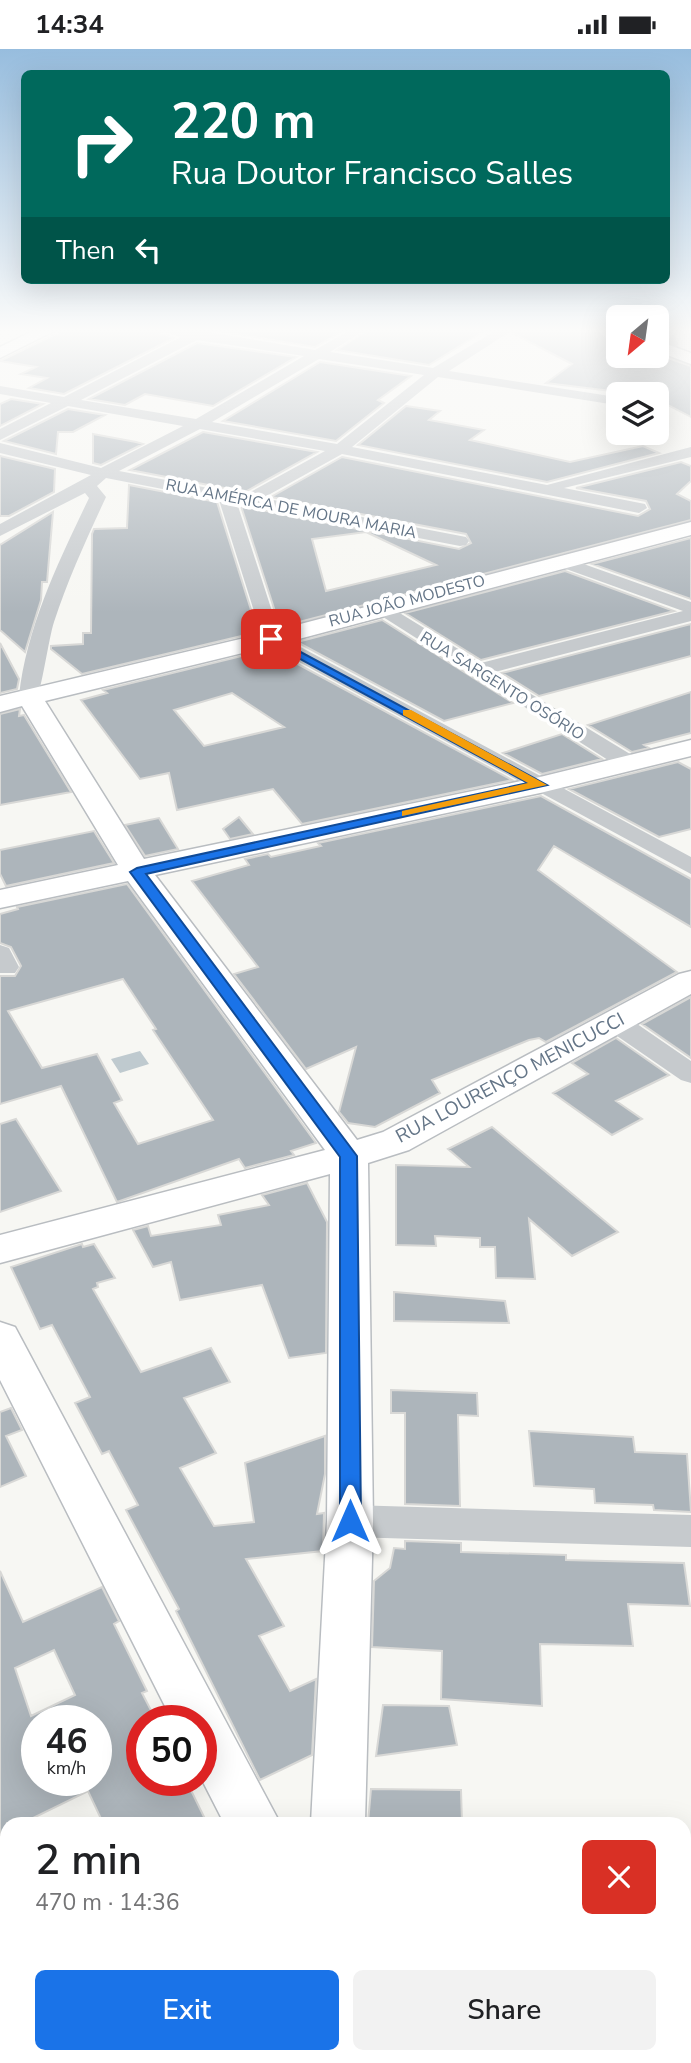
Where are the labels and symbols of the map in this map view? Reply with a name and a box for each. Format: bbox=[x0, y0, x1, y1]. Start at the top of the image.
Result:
north arrow bbox=[606, 305, 668, 367]
street label: RUA AMÉRICA DE MOURA MARIA bbox=[164, 474, 418, 544]
street label: RUA JOÃO MODESTO bbox=[326, 570, 488, 632]
pin bbox=[241, 609, 301, 669]
street label: RUA SARGENTO OSÓRIO bbox=[416, 626, 588, 746]
street label: RUA LOURENÇO MENICUCCI bbox=[391, 1006, 629, 1150]
position arrow bbox=[313, 1484, 387, 1558]
speed limit sign: 50 bbox=[126, 1705, 217, 1796]

